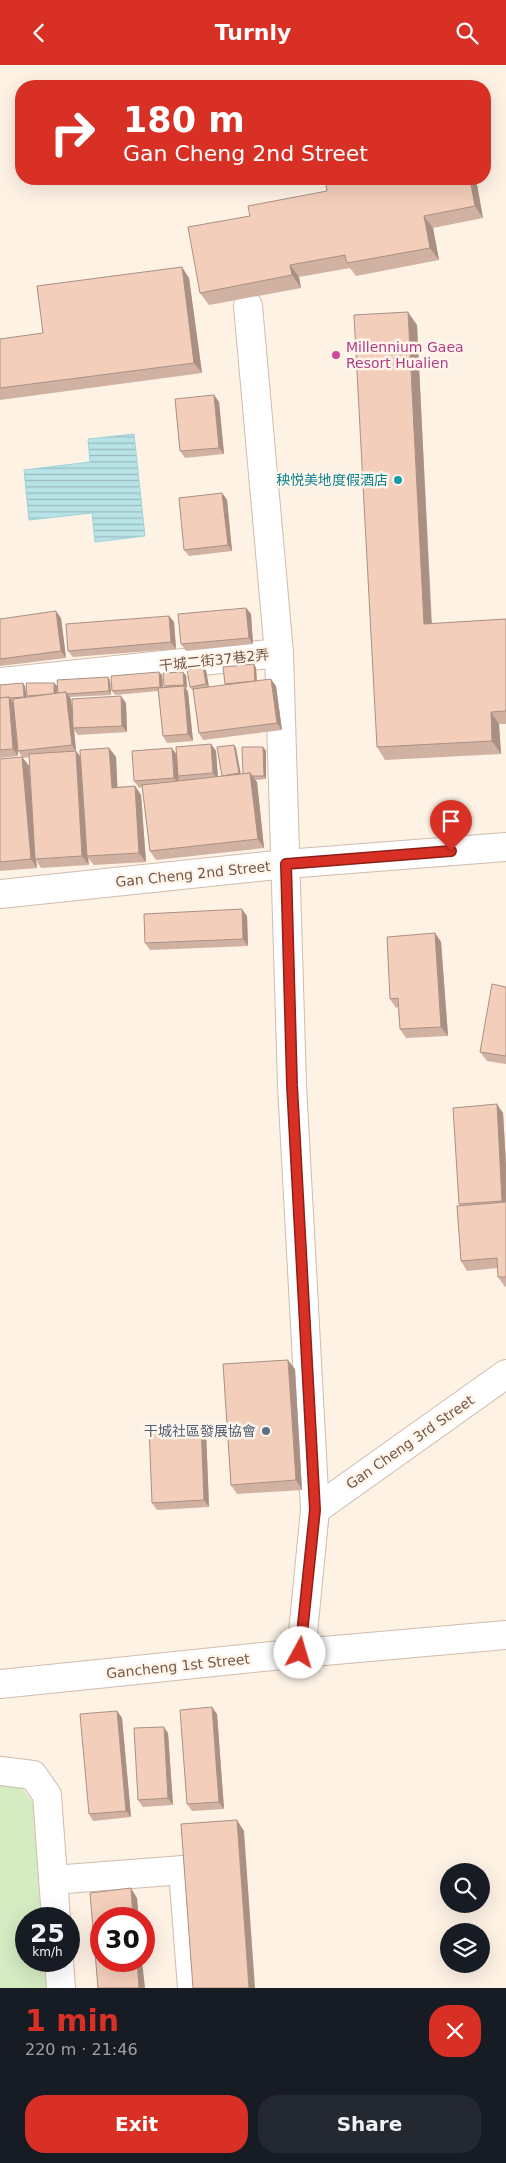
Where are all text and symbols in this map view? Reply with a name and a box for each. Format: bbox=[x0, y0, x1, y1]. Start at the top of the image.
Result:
icon: back bbox=[25, 19, 53, 47]
icon: search bbox=[453, 19, 481, 47]
text: Turnly bbox=[215, 20, 291, 45]
icon: right bbox=[40, 100, 105, 165]
text: 180 m bbox=[123, 100, 245, 140]
text: Gan Cheng 2nd Street bbox=[123, 141, 368, 166]
place label: Millennium Gaea Resort Hualien bbox=[346, 339, 464, 371]
marker: Millennium Gaea Resort Hualien bbox=[330, 349, 342, 361]
place label: 秧悦美地度假酒店 bbox=[276, 472, 388, 488]
marker: 秧悦美地度假酒店 bbox=[392, 474, 404, 486]
street label: 干城二街37巷2弄 bbox=[158, 646, 270, 674]
pin bbox=[430, 800, 472, 851]
icon: arrive bbox=[437, 807, 465, 835]
street label: Gan Cheng 2nd Street bbox=[115, 858, 272, 890]
street label: Gan Cheng 3rd Street bbox=[343, 1391, 477, 1492]
place label: 干城社區發展協會 bbox=[144, 1423, 256, 1439]
marker: 干城社區發展協會 bbox=[260, 1425, 272, 1437]
position arrow bbox=[273, 1626, 325, 1678]
street label: Gancheng 1st Street bbox=[105, 1650, 251, 1682]
map controls bbox=[440, 1863, 490, 1973]
button: search bbox=[440, 1863, 490, 1913]
speed limit sign: 30 bbox=[90, 1907, 155, 1972]
text: 25 bbox=[30, 1919, 65, 1948]
button: layers bbox=[440, 1923, 490, 1973]
text: km/h bbox=[32, 1945, 63, 1959]
text: 1 min bbox=[25, 2003, 119, 2038]
button: close bbox=[429, 2005, 481, 2057]
text: 220 m · 21:46 bbox=[25, 2040, 138, 2059]
button: Exit bbox=[25, 2095, 248, 2153]
button: Share bbox=[258, 2095, 481, 2153]

